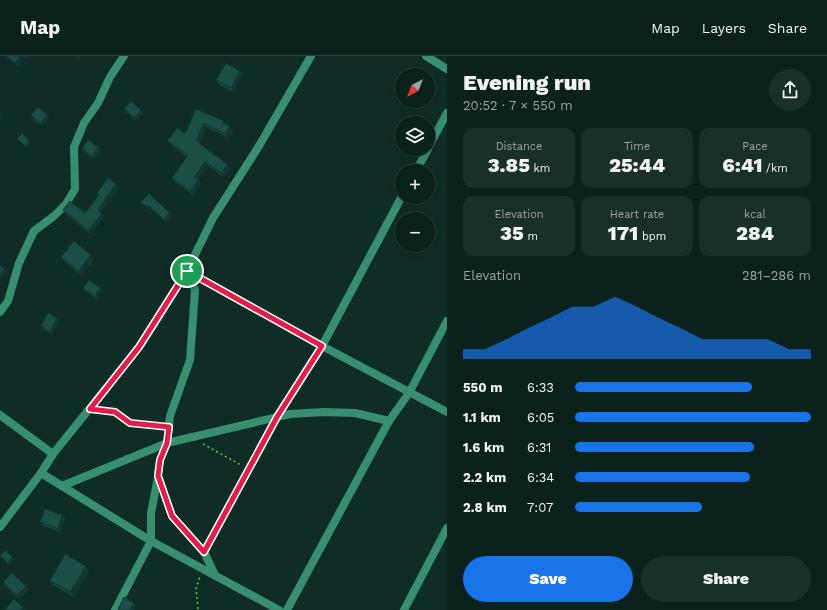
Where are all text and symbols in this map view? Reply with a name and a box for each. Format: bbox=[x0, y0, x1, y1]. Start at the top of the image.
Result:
text: Map bbox=[20, 16, 60, 39]
text: Map bbox=[651, 20, 680, 36]
text: Layers bbox=[702, 20, 746, 36]
text: Share bbox=[768, 20, 807, 36]
north arrow bbox=[395, 68, 435, 108]
map controls bbox=[395, 68, 435, 252]
button: share bbox=[769, 69, 811, 111]
text: Evening run bbox=[463, 70, 591, 95]
text: 20:52 · 7 × 550 m bbox=[463, 98, 573, 113]
button: layers bbox=[395, 116, 435, 156]
text: Distance bbox=[496, 140, 542, 153]
text: Time bbox=[624, 140, 650, 153]
text: Pace bbox=[742, 140, 768, 153]
text: 3.85 bbox=[488, 153, 530, 177]
text: 25:44 bbox=[609, 153, 665, 177]
text: 6:41 bbox=[722, 153, 762, 177]
text: km bbox=[530, 162, 550, 175]
text: /km bbox=[762, 162, 788, 175]
button: + bbox=[395, 164, 435, 204]
text: Elevation bbox=[494, 208, 544, 221]
text: Heart rate bbox=[610, 208, 664, 221]
text: kcal bbox=[744, 208, 766, 221]
button: − bbox=[395, 212, 435, 252]
text: 35 bbox=[500, 221, 524, 245]
text: 171 bbox=[608, 221, 638, 245]
text: 284 bbox=[736, 221, 774, 245]
text: m bbox=[524, 230, 538, 243]
text: bpm bbox=[638, 230, 666, 243]
pin bbox=[170, 254, 204, 288]
icon: arrive bbox=[176, 260, 198, 282]
text: Elevation bbox=[463, 268, 521, 283]
text: 281–286 m bbox=[742, 268, 811, 283]
text: 550 m bbox=[463, 380, 502, 395]
text: 6:33 bbox=[527, 380, 554, 395]
text: 1.1 km bbox=[463, 410, 501, 425]
text: 6:05 bbox=[527, 410, 554, 425]
text: 1.6 km bbox=[463, 440, 504, 455]
text: 6:31 bbox=[527, 440, 551, 455]
text: 2.2 km bbox=[463, 470, 506, 485]
text: 6:34 bbox=[527, 470, 554, 485]
text: 2.8 km bbox=[463, 500, 507, 515]
text: 7:07 bbox=[527, 500, 553, 515]
button: Save bbox=[463, 556, 633, 602]
button: Share bbox=[641, 556, 811, 602]

